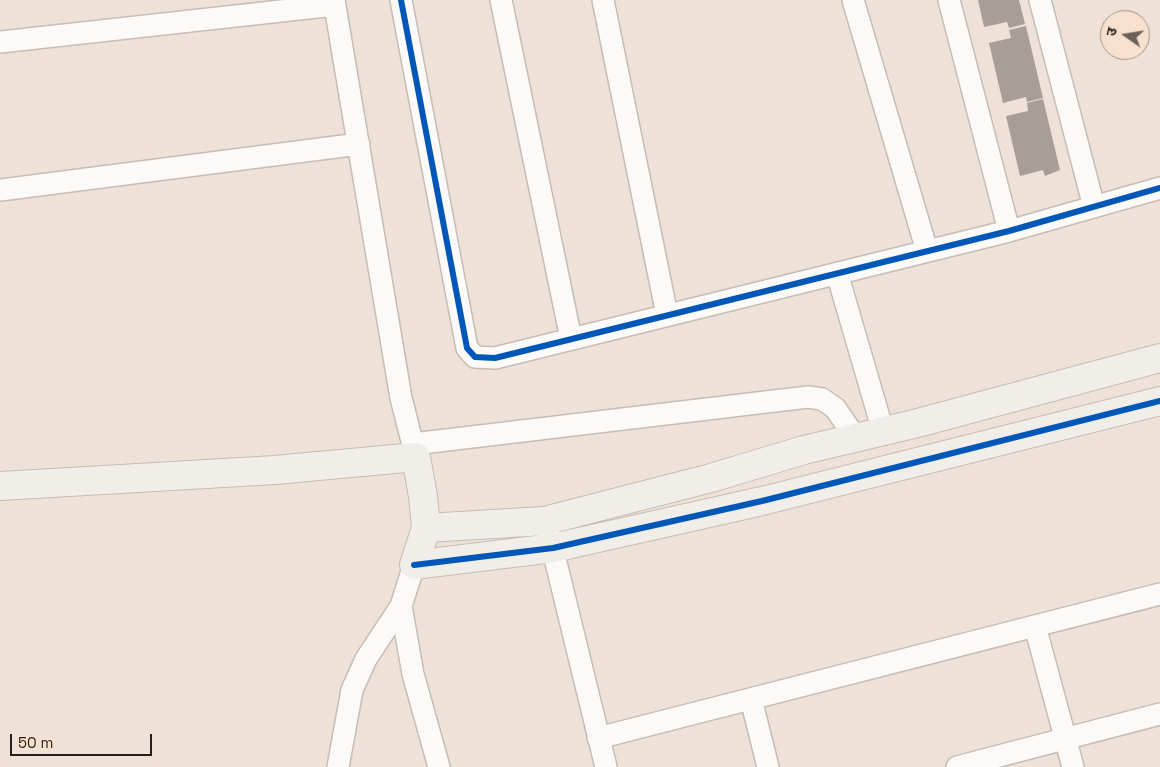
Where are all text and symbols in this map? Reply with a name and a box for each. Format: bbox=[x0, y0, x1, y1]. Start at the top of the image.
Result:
north arrow bbox=[1100, 10, 1150, 60]
text: उ bbox=[1102, 26, 1121, 38]
scale bar bbox=[12, 724, 155, 756]
text: 50 m bbox=[18, 733, 53, 752]

